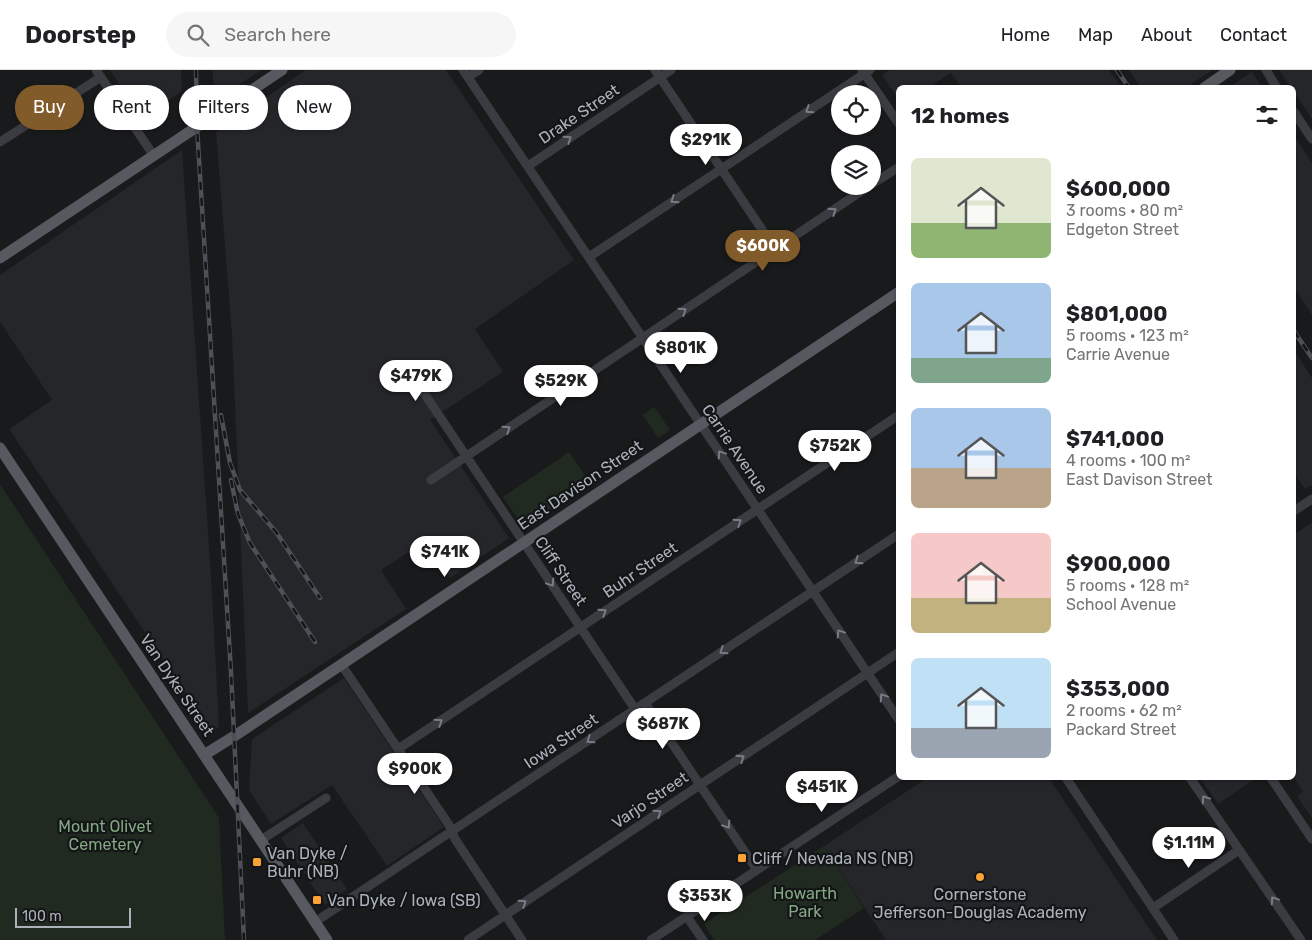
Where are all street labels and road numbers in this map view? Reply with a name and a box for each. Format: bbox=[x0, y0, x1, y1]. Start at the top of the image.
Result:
street label: Drake Street bbox=[535, 80, 623, 148]
street label: Carrie Avenue bbox=[698, 401, 772, 497]
street label: East Davison Street bbox=[514, 436, 646, 534]
street label: Cliff Street bbox=[531, 533, 591, 609]
street label: Buhr Street bbox=[599, 538, 681, 602]
street label: Van Dyke Street bbox=[136, 630, 218, 740]
street label: Iowa Street bbox=[520, 709, 602, 773]
street label: Varjo Street bbox=[608, 768, 692, 832]

